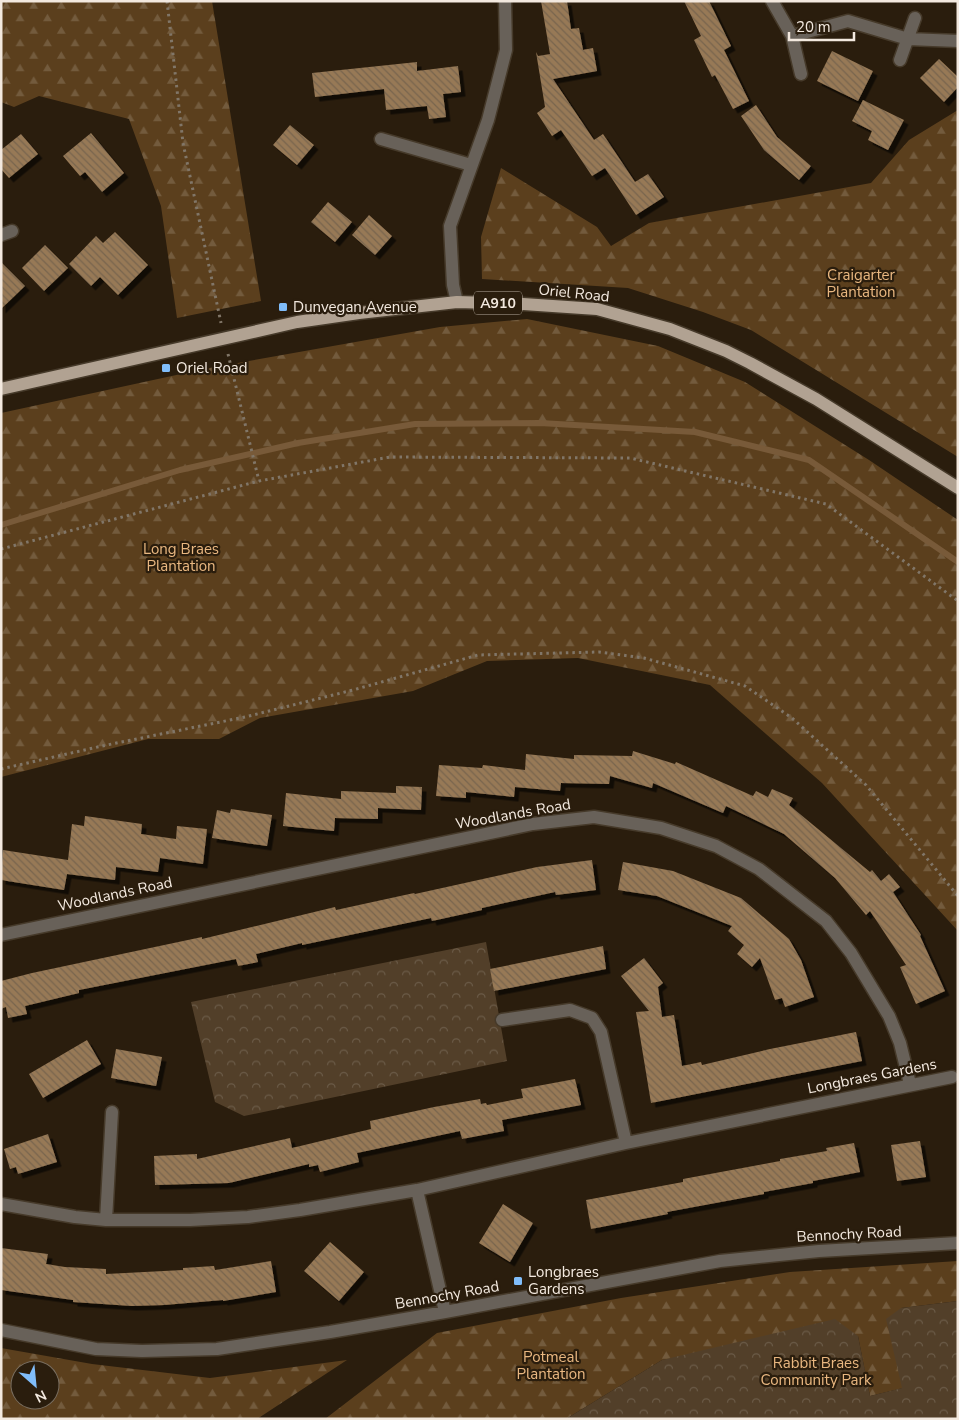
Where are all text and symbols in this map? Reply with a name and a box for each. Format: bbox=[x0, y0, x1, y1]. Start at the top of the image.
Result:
scale bar bbox=[789, 10, 854, 42]
text: 20 m bbox=[796, 17, 831, 37]
park label: Craigarter Plantation bbox=[826, 265, 896, 302]
street label: Oriel Road bbox=[537, 279, 611, 307]
road number: A910 bbox=[474, 292, 522, 314]
place label: Dunvegan Avenue bbox=[293, 297, 417, 317]
marker: Dunvegan Avenue bbox=[277, 301, 289, 313]
place label: Oriel Road bbox=[176, 358, 248, 378]
marker: Oriel Road bbox=[160, 362, 172, 374]
park label: Long Braes Plantation bbox=[143, 539, 219, 576]
street label: Woodlands Road bbox=[454, 794, 572, 834]
street label: Woodlands Road bbox=[56, 872, 174, 916]
street label: Longbraes Gardens bbox=[806, 1054, 938, 1098]
street label: Bennochy Road bbox=[796, 1221, 902, 1247]
place label: Longbraes Gardens bbox=[528, 1262, 599, 1299]
marker: Longbraes Gardens bbox=[512, 1275, 524, 1287]
street label: Bennochy Road bbox=[393, 1276, 501, 1314]
park label: Potmeal Plantation bbox=[516, 1347, 586, 1384]
park label: Rabbit Braes Community Park bbox=[761, 1353, 872, 1390]
north arrow bbox=[10, 1360, 60, 1410]
text: N bbox=[32, 1385, 50, 1407]

